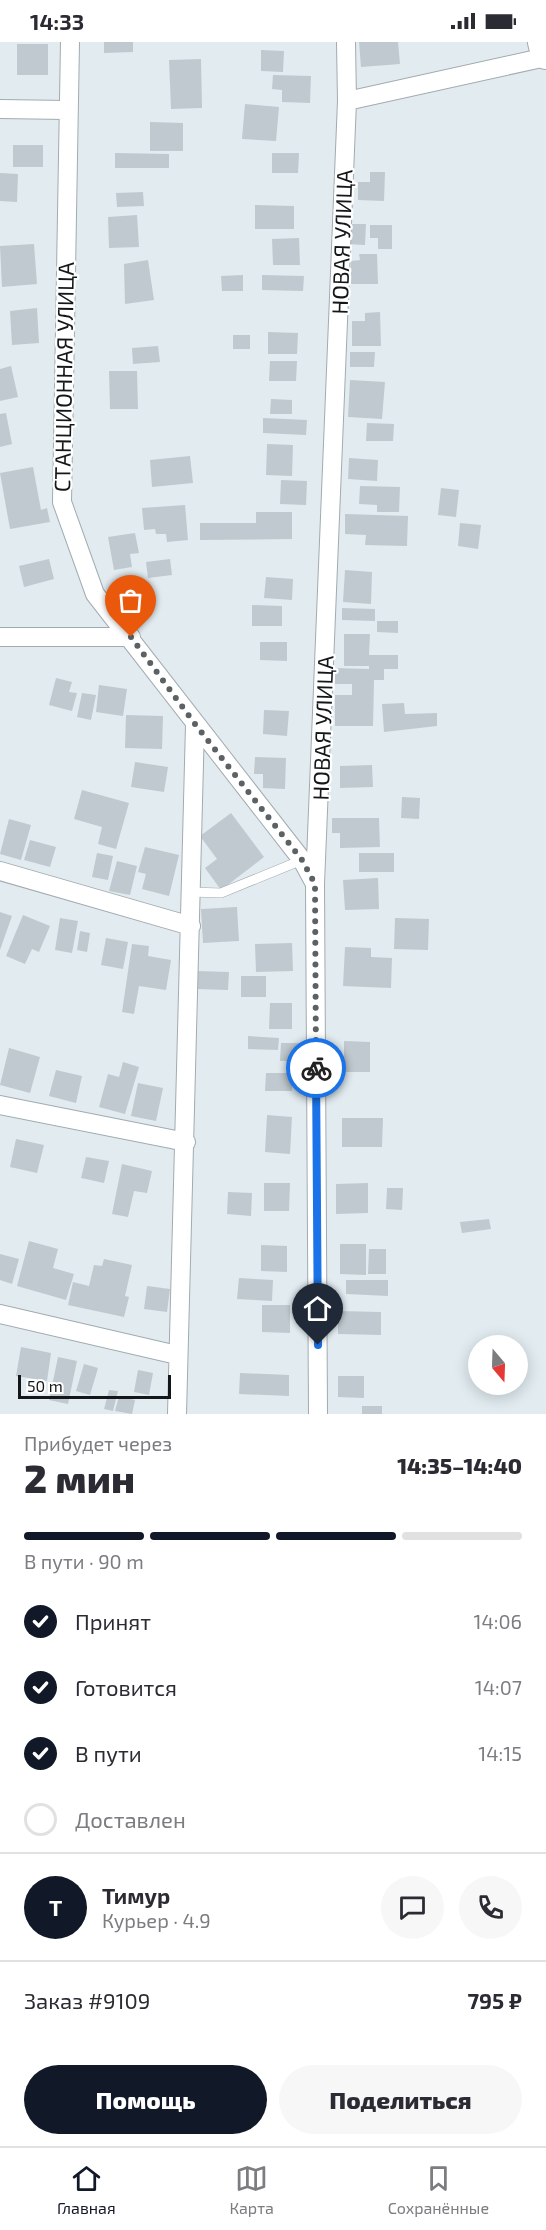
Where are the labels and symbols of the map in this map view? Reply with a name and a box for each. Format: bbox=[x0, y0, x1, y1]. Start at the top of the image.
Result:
street label: НОВАЯ УЛИЦА bbox=[325, 169, 357, 315]
street label: СТАНЦИОННАЯ УЛИЦА bbox=[48, 261, 78, 492]
pin bbox=[105, 575, 156, 637]
street label: НОВАЯ УЛИЦА bbox=[306, 655, 338, 801]
courier bbox=[286, 1038, 346, 1098]
pin bbox=[292, 1283, 343, 1345]
north arrow bbox=[468, 1335, 528, 1395]
scale bar bbox=[18, 1372, 171, 1400]

